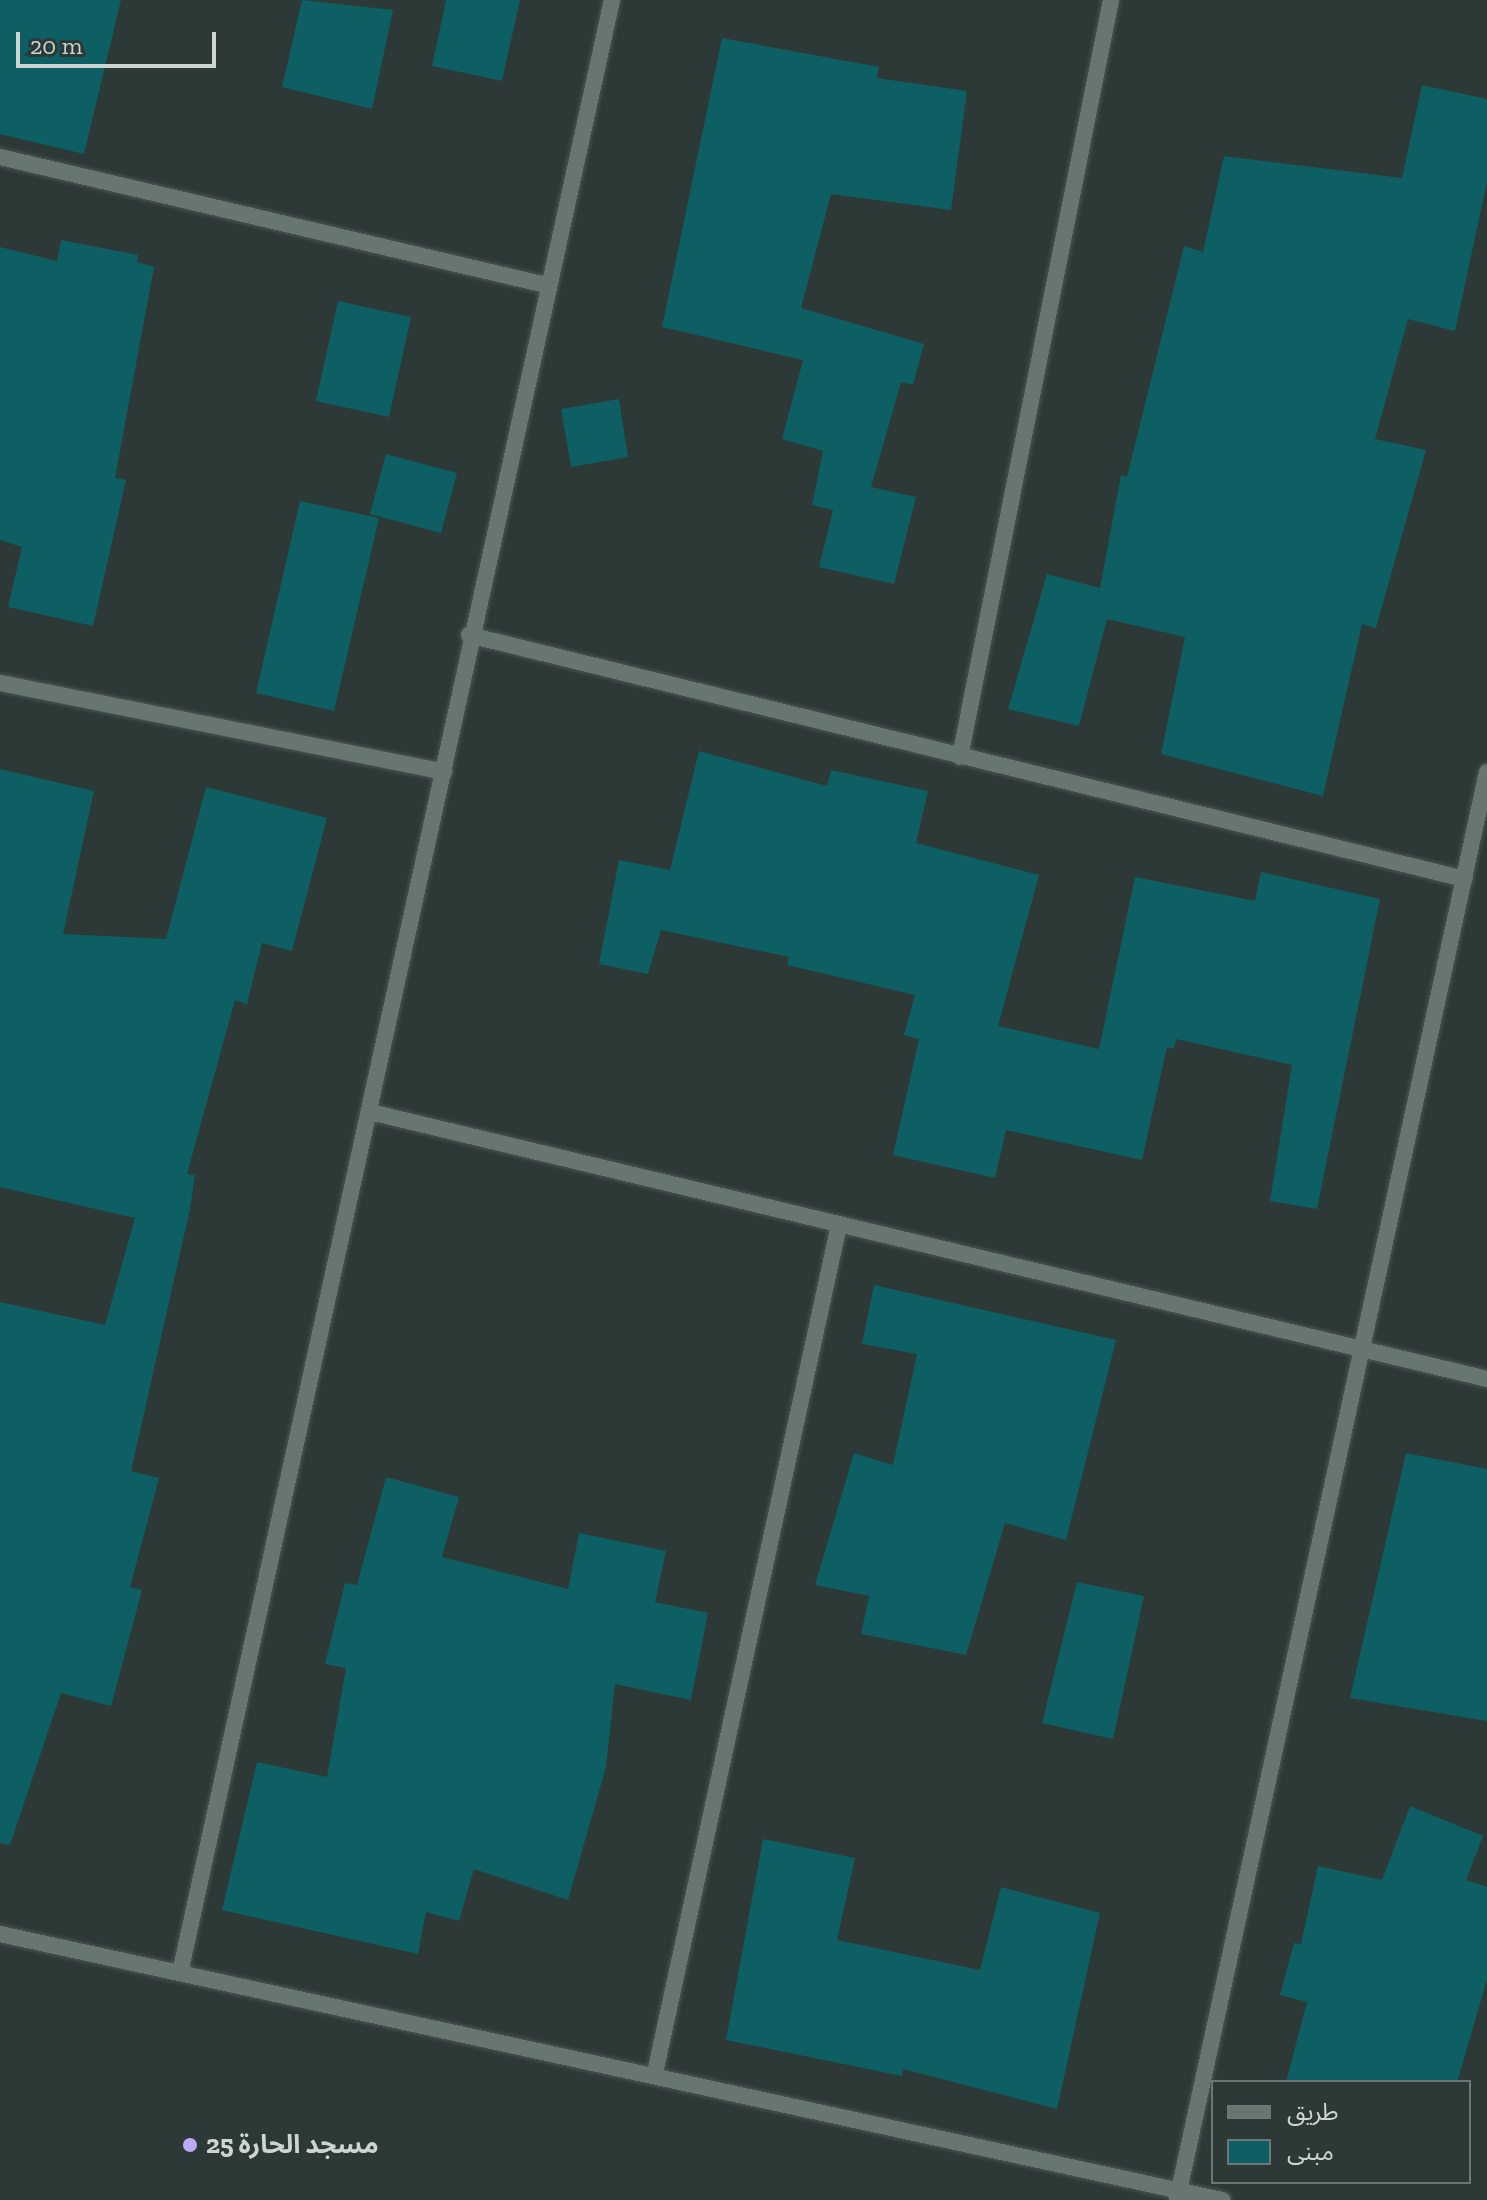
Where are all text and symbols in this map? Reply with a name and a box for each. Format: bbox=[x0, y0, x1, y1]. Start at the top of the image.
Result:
scale bar bbox=[20, 16, 220, 66]
text: 20 m bbox=[30, 31, 82, 60]
legend bbox=[1211, 2080, 1471, 2184]
text: طريق bbox=[1287, 2097, 1339, 2126]
place label: مسجد الحارة 25 bbox=[206, 2129, 379, 2161]
marker: مسجد الحارة 25 bbox=[181, 2136, 199, 2154]
text: مبنى bbox=[1287, 2137, 1334, 2166]

